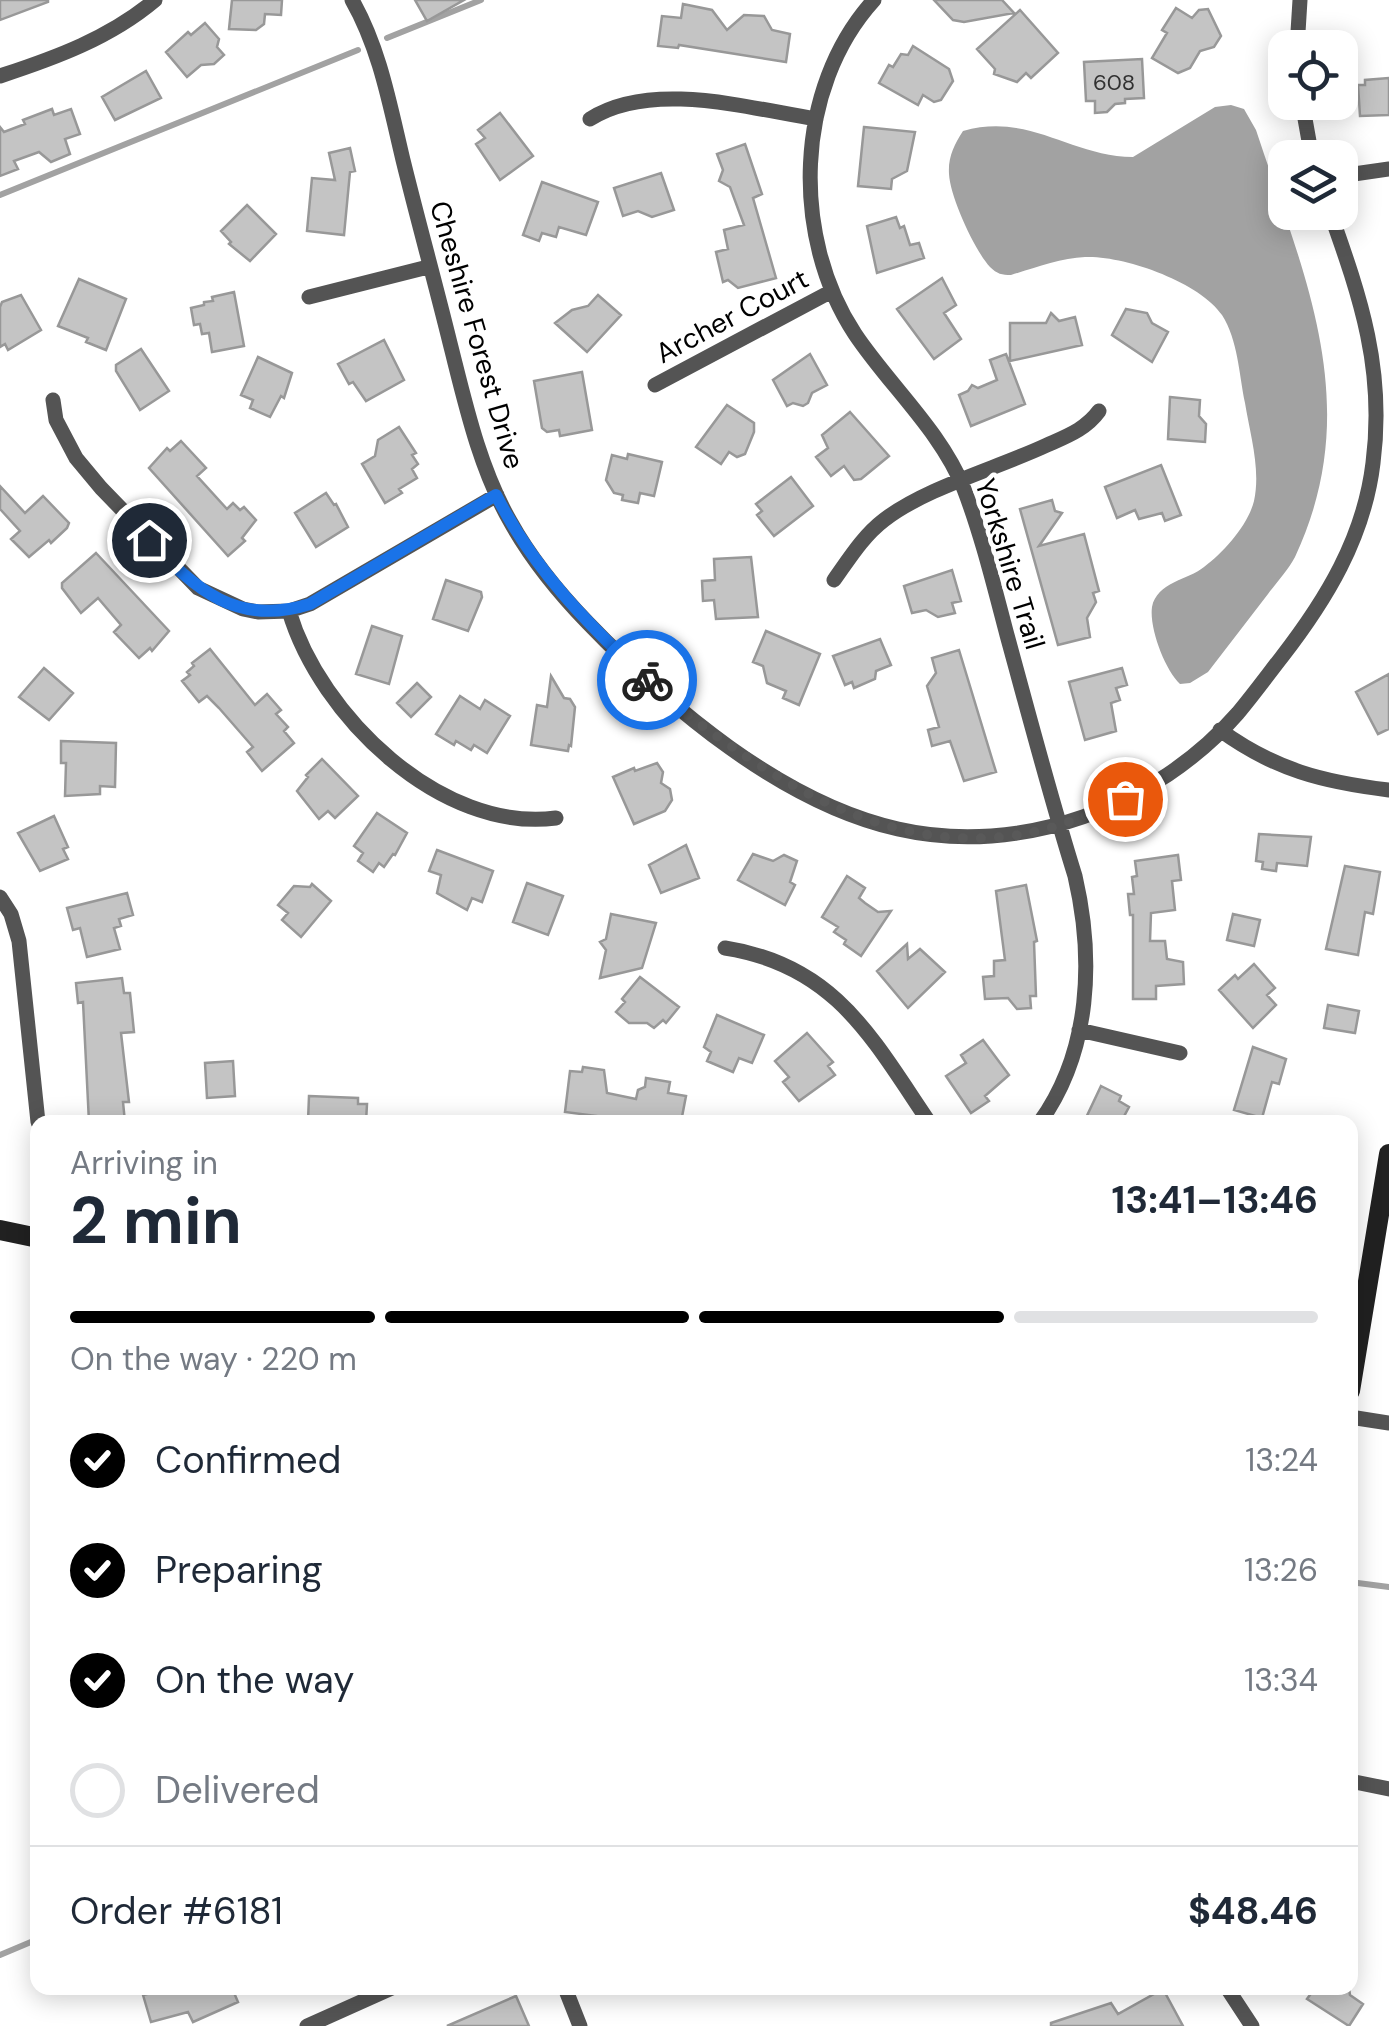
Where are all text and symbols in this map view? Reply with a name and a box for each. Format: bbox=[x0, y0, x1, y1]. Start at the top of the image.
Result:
map controls bbox=[1268, 30, 1358, 230]
button: locate bbox=[1268, 30, 1358, 120]
house number: 608 bbox=[1093, 68, 1135, 97]
button: layers bbox=[1268, 140, 1358, 230]
street label: Cheshire Forest Drive bbox=[421, 197, 533, 473]
street label: Archer Court bbox=[649, 260, 815, 372]
street label: Yorkshire Trail bbox=[966, 474, 1054, 654]
pin bbox=[107, 498, 192, 583]
icon: home bbox=[122, 513, 177, 568]
courier bbox=[597, 630, 697, 730]
icon: bike bbox=[620, 653, 675, 708]
pin bbox=[1083, 757, 1168, 842]
icon: bag bbox=[1098, 772, 1153, 827]
text: Arriving in bbox=[70, 1142, 218, 1184]
text: 13:41–13:46 bbox=[1111, 1175, 1318, 1225]
text: 2 min bbox=[70, 1179, 242, 1263]
text: On the way · 220 m bbox=[70, 1338, 357, 1380]
icon: check bbox=[70, 1433, 125, 1488]
text: Confirmed bbox=[155, 1435, 341, 1485]
text: 13:24 bbox=[1245, 1439, 1318, 1481]
icon: check bbox=[70, 1543, 125, 1598]
text: Preparing bbox=[155, 1545, 323, 1595]
text: 13:26 bbox=[1244, 1549, 1318, 1591]
icon: check bbox=[70, 1653, 125, 1708]
text: On the way bbox=[155, 1655, 354, 1705]
text: 13:34 bbox=[1244, 1659, 1318, 1701]
text: Delivered bbox=[155, 1765, 320, 1815]
text: Order #6181 bbox=[70, 1886, 283, 1936]
text: $48.46 bbox=[1188, 1886, 1318, 1936]

